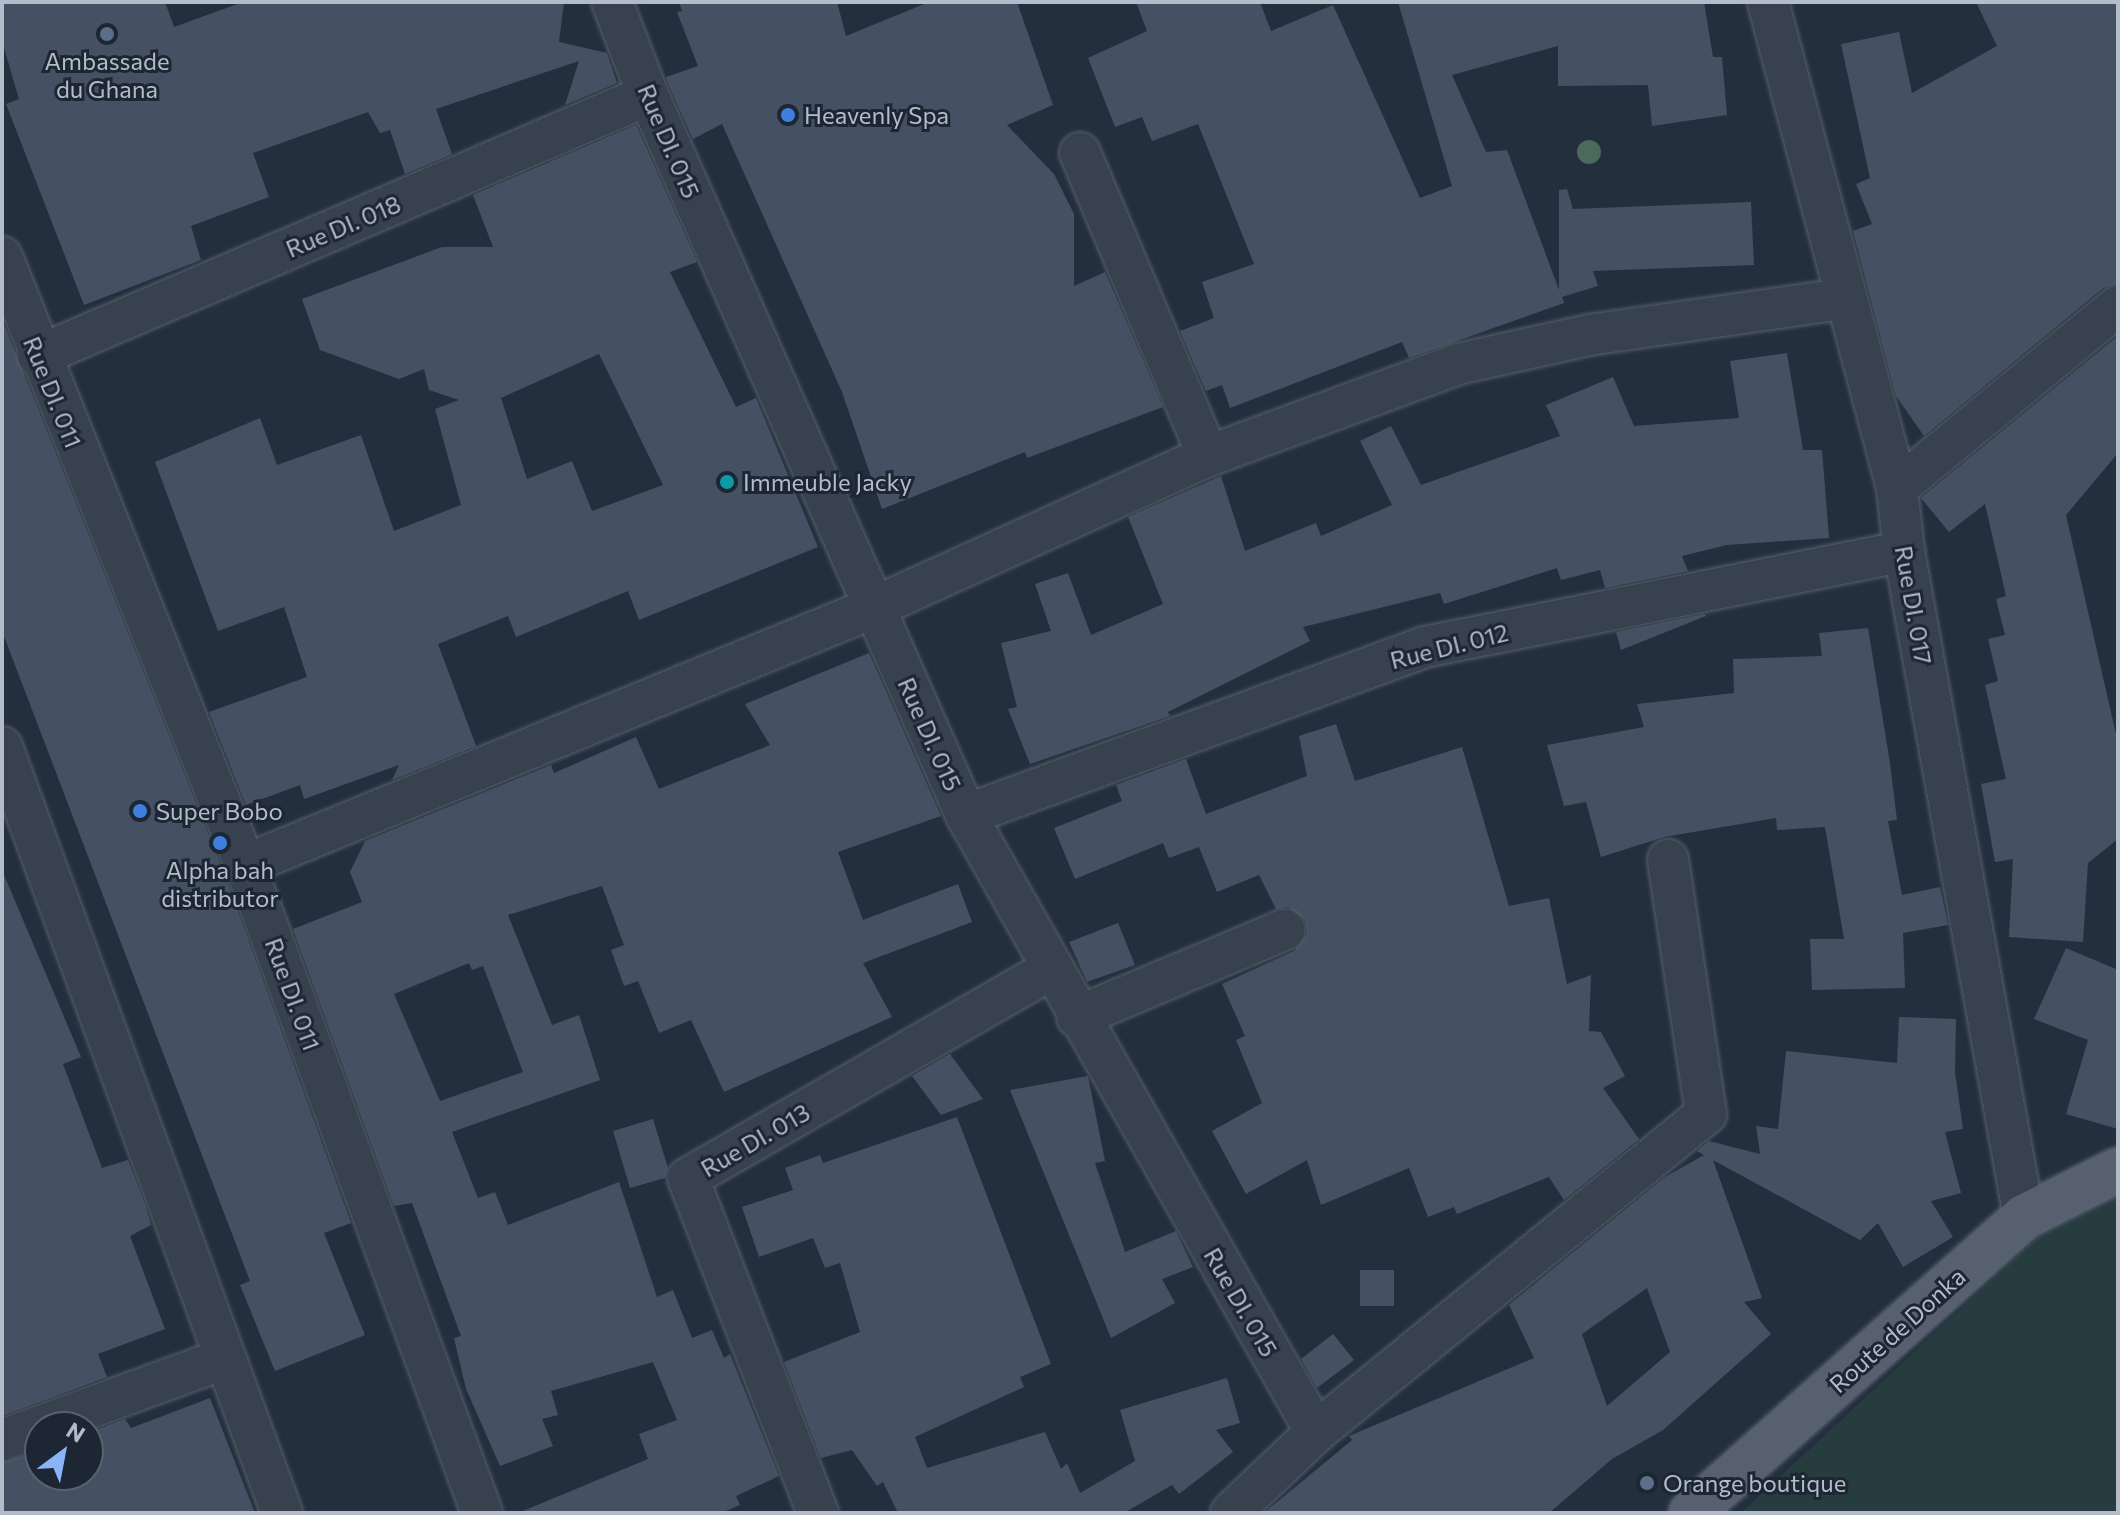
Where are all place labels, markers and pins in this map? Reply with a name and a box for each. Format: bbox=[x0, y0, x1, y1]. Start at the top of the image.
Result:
marker: Ambassade du Ghana bbox=[98, 25, 116, 43]
place label: Ambassade du Ghana bbox=[44, 47, 170, 103]
place label: Heavenly Spa bbox=[804, 101, 949, 129]
marker: Heavenly Spa bbox=[779, 106, 797, 124]
place label: Immeuble Jacky bbox=[743, 468, 912, 496]
marker: Immeuble Jacky bbox=[718, 473, 736, 491]
place label: Super Bobo bbox=[156, 797, 283, 825]
marker: Super Bobo bbox=[131, 802, 149, 820]
marker: Alpha bah distributor bbox=[211, 834, 229, 852]
place label: Alpha bah distributor bbox=[161, 856, 279, 912]
place label: Orange boutique bbox=[1663, 1469, 1846, 1497]
marker: Orange boutique bbox=[1638, 1474, 1656, 1492]

